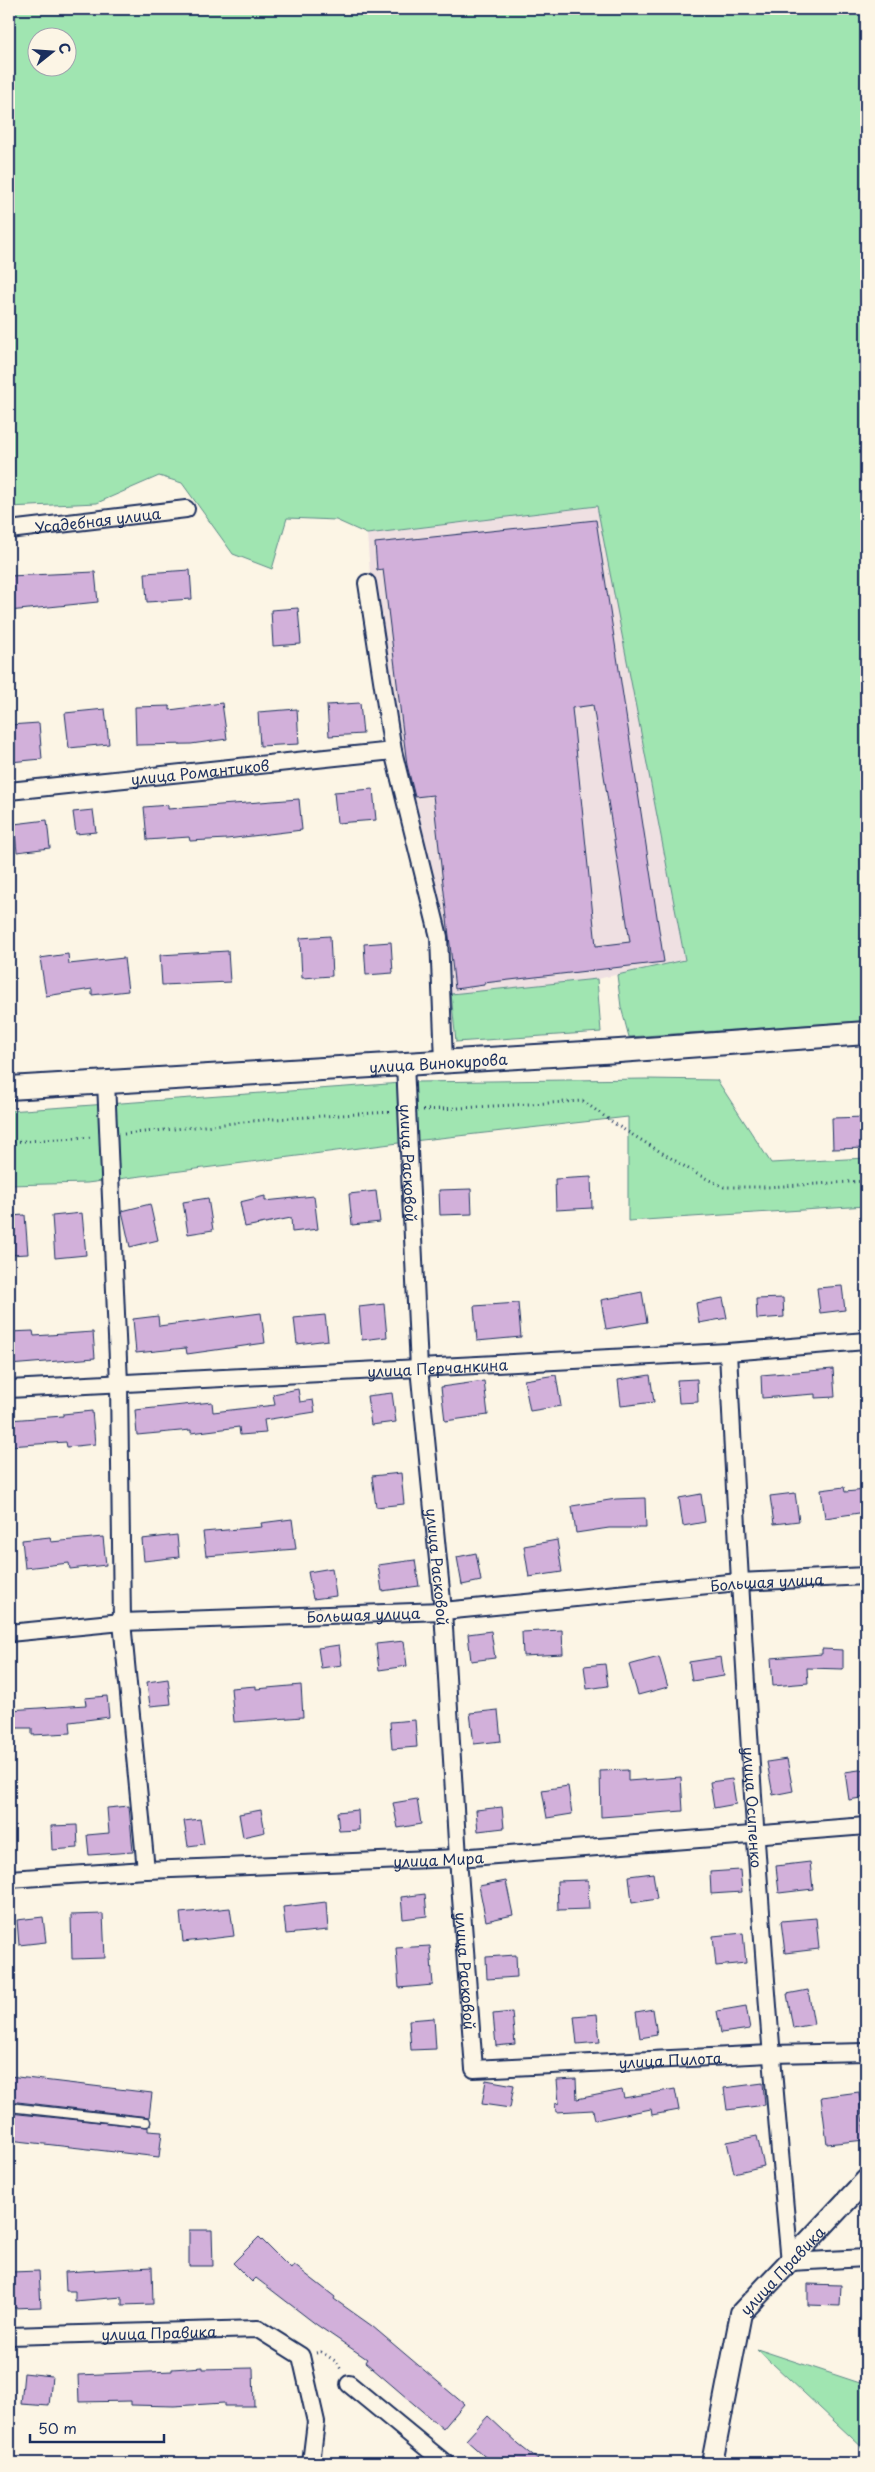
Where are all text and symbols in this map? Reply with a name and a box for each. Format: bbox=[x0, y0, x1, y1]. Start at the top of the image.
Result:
north arrow bbox=[28, 28, 78, 78]
text: С bbox=[53, 40, 76, 56]
street label: Усадебная улица bbox=[33, 501, 163, 538]
street label: улица Романтиков bbox=[130, 752, 271, 790]
street label: улица Винокурова bbox=[368, 1046, 509, 1078]
street label: улица Расковой bbox=[395, 1103, 424, 1222]
street label: улица Перчанкина bbox=[366, 1352, 509, 1382]
street label: улица Расковой bbox=[421, 1507, 455, 1626]
street label: Большая улица bbox=[709, 1566, 825, 1596]
street label: Большая улица bbox=[306, 1600, 421, 1627]
street label: улица Осипенко bbox=[738, 1746, 769, 1869]
street label: улица Мира bbox=[393, 1844, 485, 1872]
street label: улица Расковой bbox=[451, 1911, 482, 2030]
street label: улица Пилота bbox=[618, 2045, 723, 2073]
street label: улица Правика bbox=[734, 2220, 830, 2320]
street label: улица Правика bbox=[101, 2319, 217, 2345]
scale bar bbox=[30, 2412, 164, 2444]
text: 50 m bbox=[38, 2416, 77, 2439]

